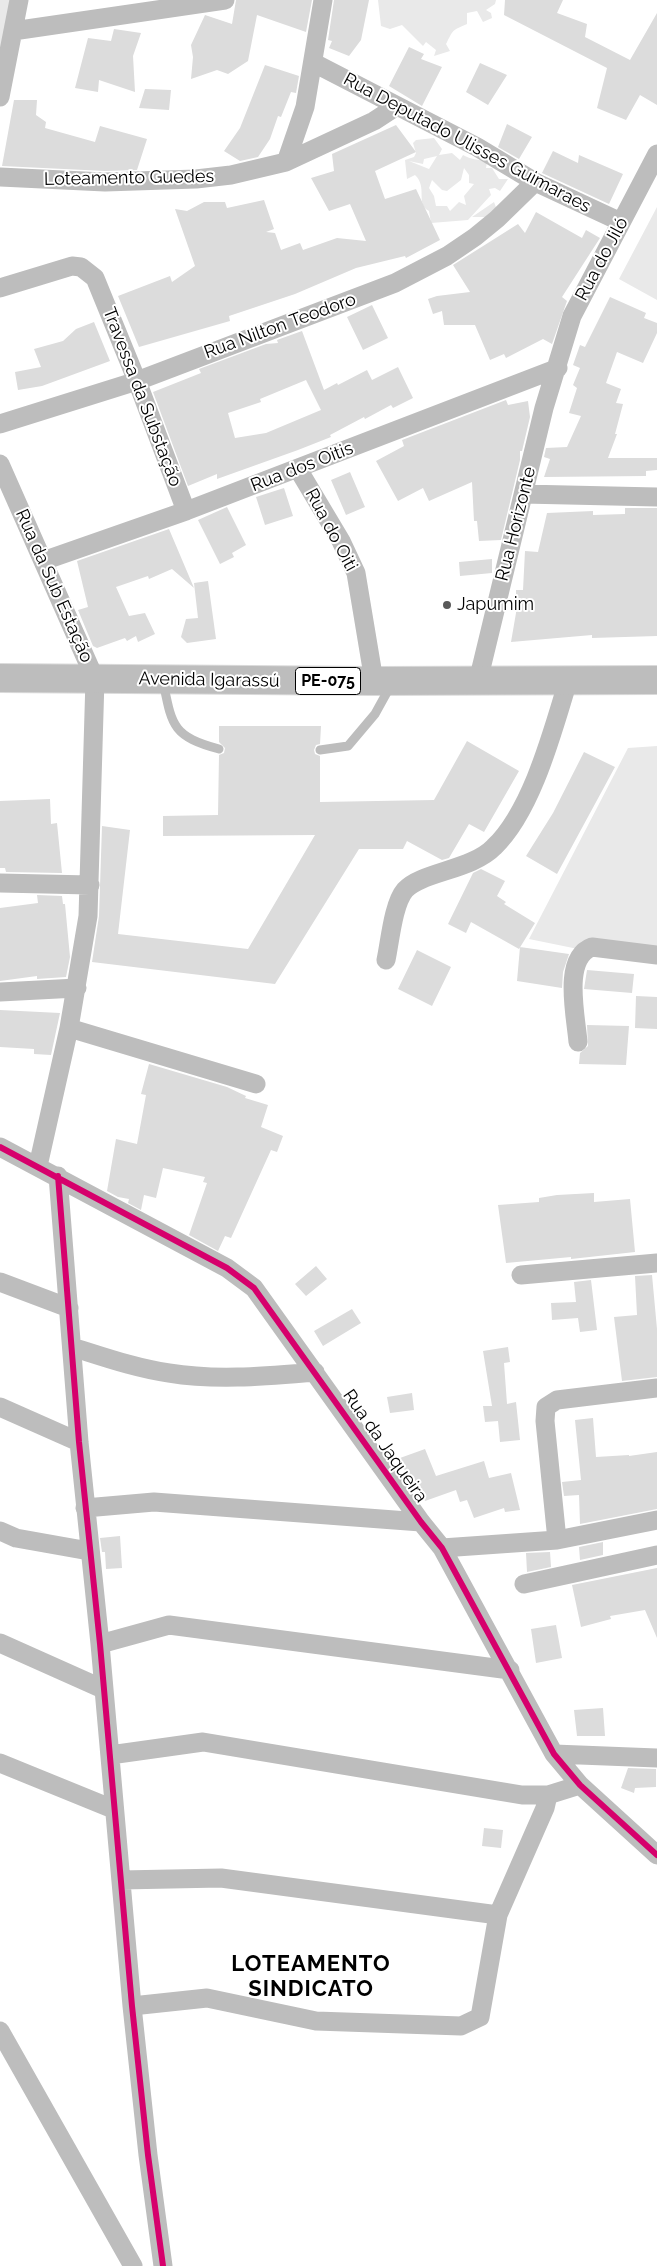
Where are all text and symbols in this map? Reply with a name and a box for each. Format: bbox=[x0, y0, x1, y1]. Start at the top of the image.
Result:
street label: Rua Deputado Ulisses Guimaraes bbox=[340, 68, 594, 218]
street label: Loteamento Guedes bbox=[44, 166, 214, 190]
street label: Rua do Jiló bbox=[571, 214, 633, 304]
street label: Rua Nilton Teodoro bbox=[201, 288, 359, 364]
street label: Travessa da Substação bbox=[98, 304, 186, 490]
street label: Rua dos Oitis bbox=[248, 438, 356, 496]
street label: Rua Horizonte bbox=[491, 465, 541, 583]
street label: Rua do Oiti bbox=[300, 485, 362, 575]
street label: Rua da Sub Estação bbox=[10, 506, 98, 666]
place label: Japumim bbox=[457, 594, 534, 616]
marker: Japumim bbox=[441, 599, 453, 611]
street label: Avenida Igarassú bbox=[138, 668, 280, 692]
road number: PE-075 bbox=[296, 668, 360, 694]
street label: Rua da Jaqueira bbox=[338, 1385, 432, 1507]
district label: LOTEAMENTO SINDICATO bbox=[230, 1951, 392, 2002]

